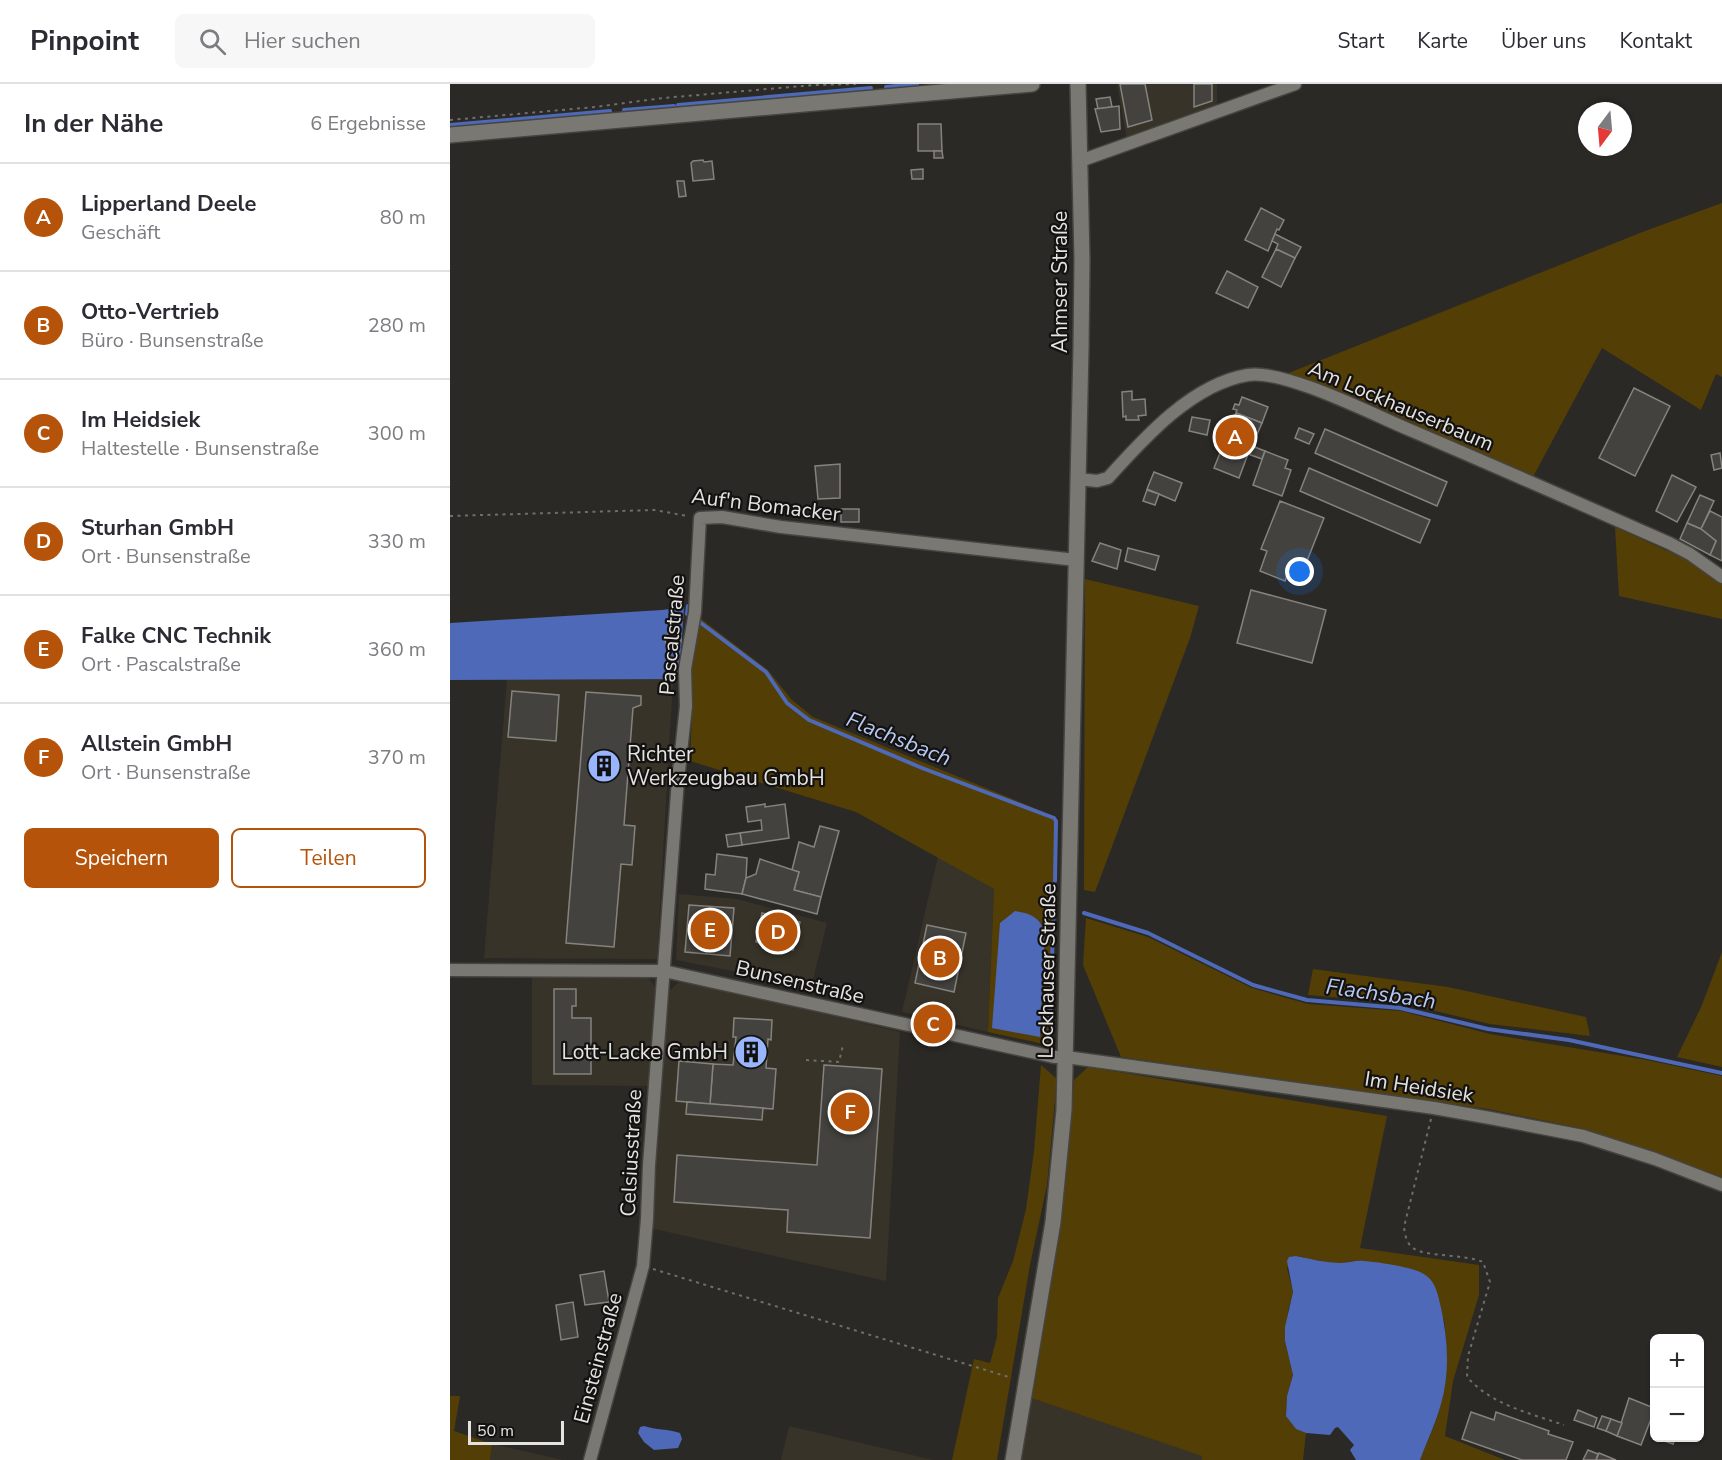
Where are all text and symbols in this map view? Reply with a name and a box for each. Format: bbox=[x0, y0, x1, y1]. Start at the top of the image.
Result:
search box bbox=[175, 14, 595, 68]
text: Pinpoint bbox=[30, 22, 139, 60]
icon: search bbox=[196, 25, 229, 58]
text: Hier suchen bbox=[244, 26, 361, 56]
text: Start bbox=[1337, 27, 1384, 55]
text: Karte bbox=[1417, 27, 1468, 55]
text: Über uns bbox=[1501, 27, 1586, 55]
text: Kontakt bbox=[1619, 27, 1692, 55]
north arrow bbox=[1578, 102, 1632, 156]
text: In der Nähe bbox=[24, 106, 163, 141]
text: 6 Ergebnisse bbox=[310, 110, 426, 137]
text: Lipperland Deele bbox=[81, 189, 256, 219]
text: A bbox=[36, 204, 51, 231]
text: 80 m bbox=[380, 204, 426, 231]
street label: Ahmser Straße bbox=[1046, 211, 1074, 353]
text: Geschäft bbox=[81, 219, 160, 246]
text: Otto-Vertrieb bbox=[81, 297, 219, 327]
text: B bbox=[37, 312, 50, 339]
text: 280 m bbox=[368, 312, 426, 339]
text: Büro · Bunsenstraße bbox=[81, 327, 264, 354]
street label: Am Lockhauserbaum bbox=[1304, 354, 1498, 458]
text: Im Heidsiek bbox=[81, 405, 200, 435]
pin: A bbox=[1216, 414, 1254, 460]
text: C bbox=[37, 420, 50, 447]
text: 300 m bbox=[368, 420, 426, 447]
text: Haltestelle · Bunsenstraße bbox=[81, 435, 319, 462]
street label: Auf'n Bomacker bbox=[690, 482, 842, 528]
text: Sturhan GmbH bbox=[81, 513, 234, 543]
text: D bbox=[36, 528, 51, 555]
text: 330 m bbox=[368, 528, 426, 555]
text: Ort · Bunsenstraße bbox=[81, 543, 251, 570]
your location bbox=[1285, 557, 1314, 586]
street label: Pascalstraße bbox=[653, 574, 691, 696]
text: Falke CNC Technik bbox=[81, 621, 271, 651]
text: E bbox=[38, 636, 49, 663]
text: 360 m bbox=[368, 636, 426, 663]
text: Ort · Pascalstraße bbox=[81, 651, 241, 678]
water label: Flachsbach bbox=[842, 704, 956, 774]
text: Allstein GmbH bbox=[81, 729, 232, 759]
place label: Richter Werkzeugbau GmbH bbox=[627, 740, 825, 792]
text: F bbox=[38, 744, 49, 771]
text: 370 m bbox=[368, 744, 426, 771]
building icon: Richter Werkzeugbau GmbH bbox=[586, 748, 622, 784]
text: Ort · Bunsenstraße bbox=[81, 759, 251, 786]
button: Speichern bbox=[24, 828, 219, 888]
button: Teilen bbox=[231, 828, 426, 888]
street label: Lockhauser Straße bbox=[1031, 883, 1063, 1059]
pin: E bbox=[690, 908, 730, 952]
pin: D bbox=[758, 910, 798, 954]
pin: B bbox=[920, 936, 960, 980]
street label: Bunsenstraße bbox=[733, 954, 867, 1010]
water label: Flachsbach bbox=[1324, 971, 1438, 1017]
pin: C bbox=[914, 1002, 952, 1046]
building icon: Lott-Lacke GmbH bbox=[733, 1034, 769, 1070]
place label: Lott-Lacke GmbH bbox=[562, 1038, 728, 1066]
street label: Im Heidsiek bbox=[1363, 1065, 1476, 1109]
street label: Celsiusstraße bbox=[614, 1089, 648, 1217]
pin: F bbox=[830, 1090, 870, 1134]
street label: Einsteinstraße bbox=[567, 1290, 629, 1426]
map controls bbox=[1650, 1334, 1704, 1442]
button: + bbox=[1650, 1334, 1704, 1388]
button: − bbox=[1650, 1388, 1704, 1442]
scale bar bbox=[468, 1418, 564, 1446]
text: 50 m bbox=[477, 1420, 514, 1442]

